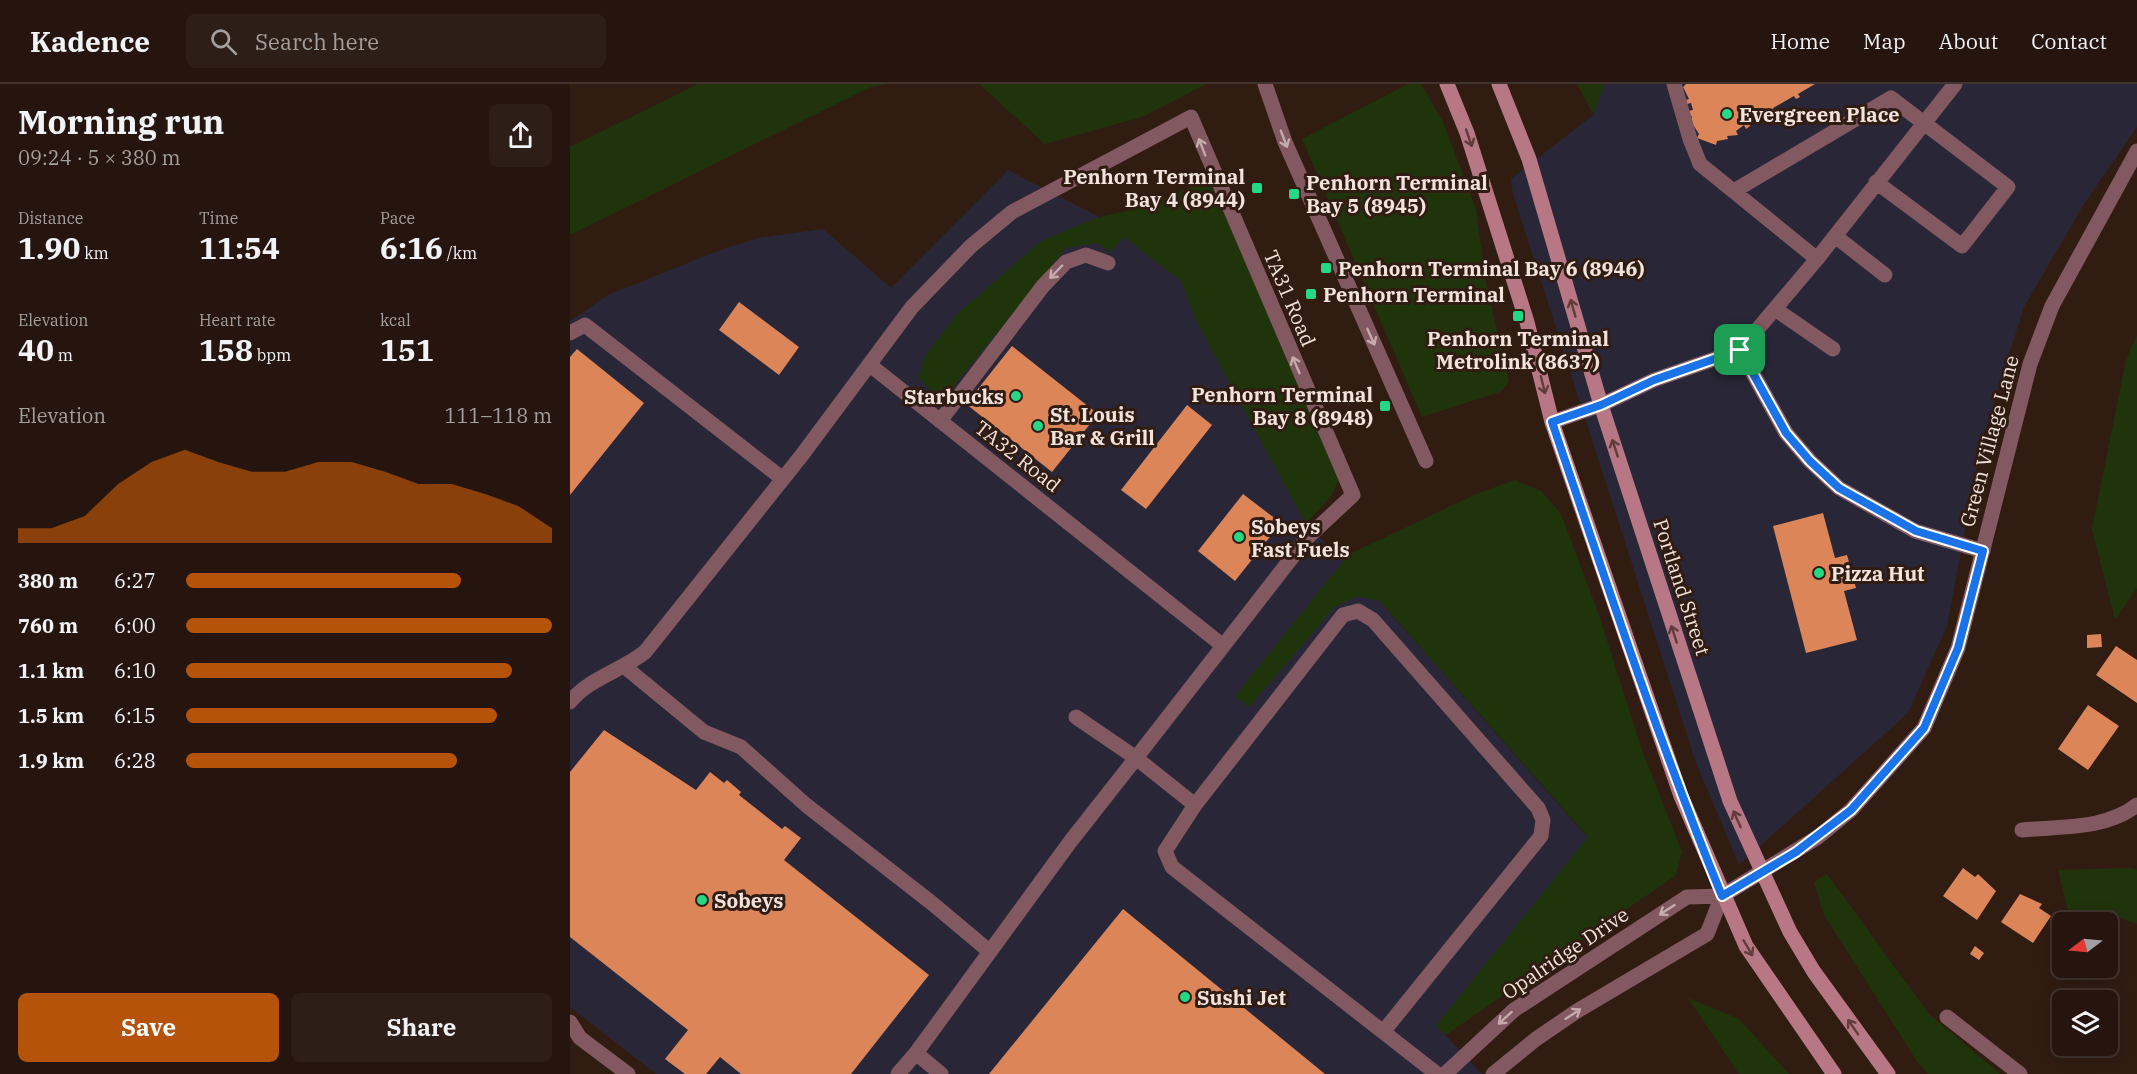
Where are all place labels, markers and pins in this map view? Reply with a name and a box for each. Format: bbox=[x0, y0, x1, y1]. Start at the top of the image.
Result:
place label: Evergreen Place bbox=[1739, 101, 1900, 128]
marker: Evergreen Place bbox=[1720, 107, 1734, 121]
place label: Penhorn Terminal Bay 4 (8944) bbox=[1063, 163, 1245, 213]
place label: Penhorn Terminal Bay 5 (8945) bbox=[1306, 169, 1488, 219]
marker: Penhorn Terminal Bay 4 (8944) bbox=[1250, 181, 1264, 195]
marker: Penhorn Terminal Bay 5 (8945) bbox=[1287, 187, 1301, 201]
place label: Penhorn Terminal Bay 6 (8946) bbox=[1338, 255, 1645, 282]
marker: Penhorn Terminal Bay 6 (8946) bbox=[1319, 261, 1333, 275]
place label: Penhorn Terminal bbox=[1323, 281, 1505, 308]
marker: Penhorn Terminal bbox=[1304, 287, 1318, 301]
marker: Penhorn Terminal Metrolink (8637) bbox=[1511, 309, 1525, 323]
pin bbox=[1714, 324, 1765, 375]
place label: Penhorn Terminal Metrolink (8637) bbox=[1427, 325, 1609, 375]
place label: Penhorn Terminal Bay 8 (8948) bbox=[1191, 381, 1373, 431]
place label: Starbucks bbox=[904, 383, 1004, 410]
marker: Starbucks bbox=[1009, 389, 1023, 403]
marker: Penhorn Terminal Bay 8 (8948) bbox=[1378, 399, 1392, 413]
place label: St. Louis Bar & Grill bbox=[1050, 401, 1155, 451]
marker: St. Louis Bar & Grill bbox=[1031, 419, 1045, 433]
place label: Sobeys Fast Fuels bbox=[1251, 513, 1350, 563]
marker: Sobeys Fast Fuels bbox=[1232, 530, 1246, 544]
place label: Pizza Hut bbox=[1831, 560, 1925, 587]
marker: Pizza Hut bbox=[1812, 566, 1826, 580]
place label: Sobeys bbox=[714, 887, 783, 914]
marker: Sobeys bbox=[695, 893, 709, 907]
place label: Sushi Jet bbox=[1197, 984, 1286, 1011]
marker: Sushi Jet bbox=[1178, 990, 1192, 1004]

